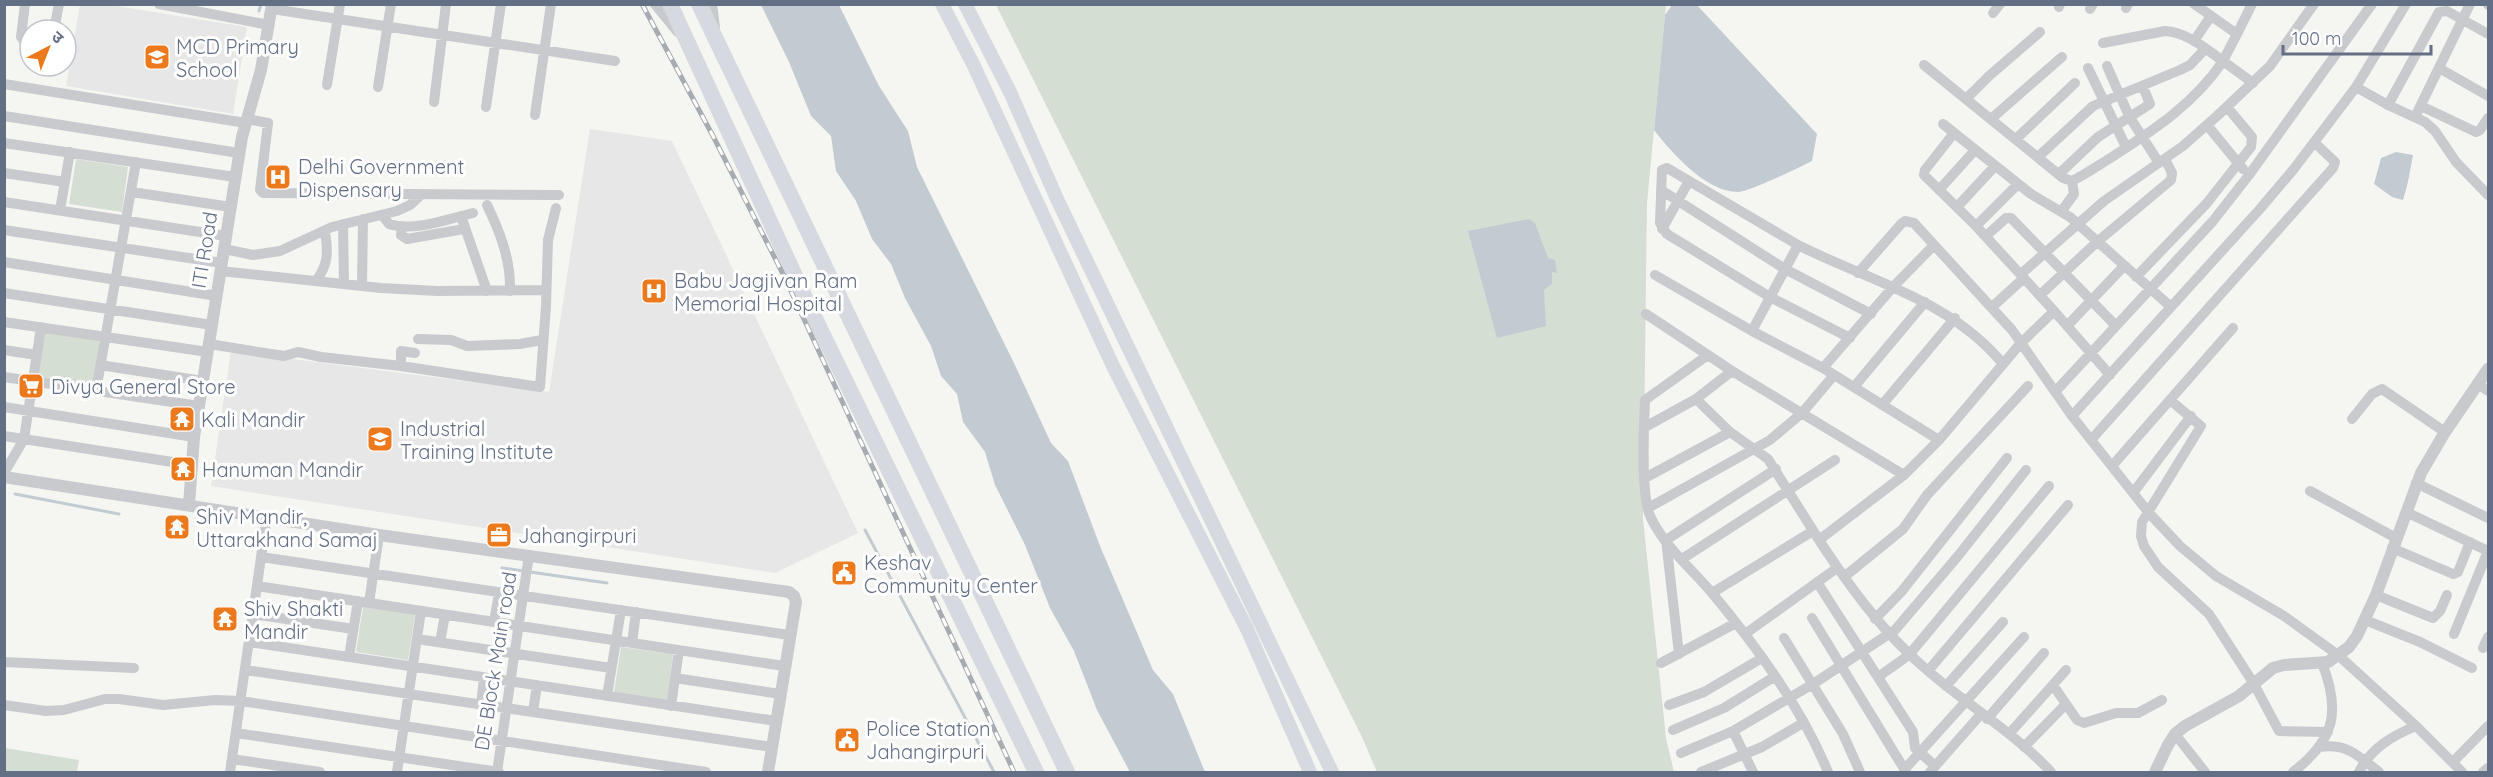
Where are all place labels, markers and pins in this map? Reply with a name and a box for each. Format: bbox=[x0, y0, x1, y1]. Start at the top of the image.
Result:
place label: MCD Primary School bbox=[176, 34, 299, 82]
school or university icon: MCD Primary School bbox=[142, 42, 172, 72]
place label: Delhi Government Dispensary bbox=[298, 154, 465, 202]
hospital icon: Delhi Government Dispensary bbox=[263, 162, 293, 192]
place label: Babu Jagjivan Ram Memorial Hospital bbox=[674, 268, 858, 316]
hospital icon: Babu Jagjivan Ram Memorial Hospital bbox=[639, 276, 669, 306]
supermarket icon: Divya General Store bbox=[16, 371, 46, 401]
place label: Divya General Store bbox=[51, 374, 235, 399]
temple icon: Kali Mandir bbox=[167, 404, 197, 434]
place label: Kali Mandir bbox=[201, 407, 306, 432]
place label: Industrial Training Institute bbox=[400, 416, 553, 464]
school or university icon: Industrial Training Institute bbox=[365, 424, 395, 454]
temple icon: Hanuman Mandir bbox=[168, 454, 198, 484]
place label: Hanuman Mandir bbox=[202, 457, 363, 482]
place label: Shiv Mandir, Uttarakhand Samaj bbox=[196, 504, 378, 552]
temple icon: Shiv Mandir, Uttarakhand Samaj bbox=[162, 512, 192, 542]
office icon: Jahangirpuri bbox=[484, 520, 514, 550]
place label: Jahangirpuri bbox=[518, 523, 637, 548]
place label: Keshav Community Center bbox=[864, 550, 1038, 598]
public building icon: Keshav Community Center bbox=[829, 558, 859, 588]
place label: Shiv Shakti Mandir bbox=[244, 596, 343, 644]
temple icon: Shiv Shakti Mandir bbox=[210, 604, 240, 634]
place label: Police Station Jahangirpuri bbox=[866, 716, 991, 764]
public building icon: Police Station Jahangirpuri bbox=[832, 725, 862, 755]

